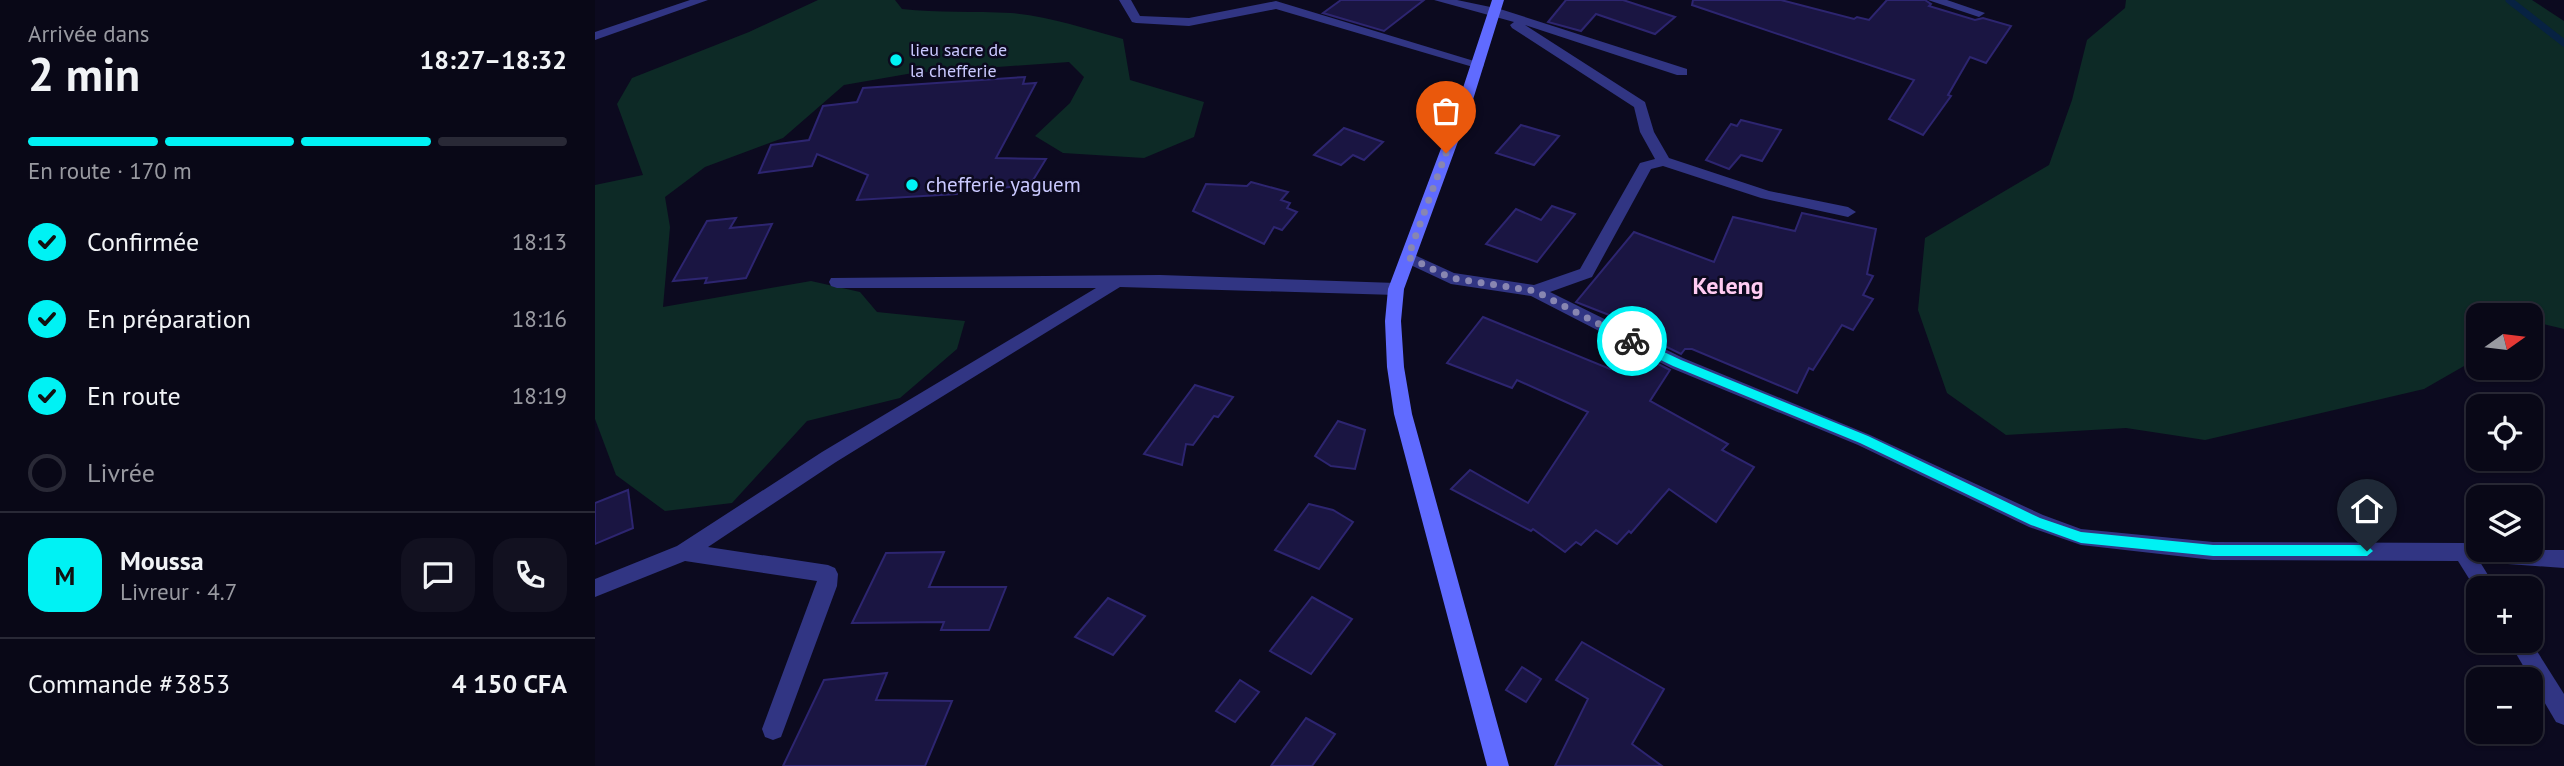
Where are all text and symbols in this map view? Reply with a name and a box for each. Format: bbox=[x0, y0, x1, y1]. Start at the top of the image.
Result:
text: Arrivée dans bbox=[28, 19, 149, 48]
place label: lieu sacre de la chefferie bbox=[910, 38, 1007, 82]
text: 18:27–18:32 bbox=[420, 43, 567, 76]
text: 2 min bbox=[28, 44, 140, 104]
marker: lieu sacre de la chefferie bbox=[888, 52, 904, 68]
pin bbox=[1416, 81, 1476, 153]
icon: bag bbox=[1427, 92, 1465, 130]
text: En route · 170 m bbox=[28, 156, 192, 185]
place label: chefferie yaguem bbox=[926, 171, 1081, 198]
marker: chefferie yaguem bbox=[904, 177, 920, 193]
icon: check bbox=[28, 223, 66, 261]
text: Confirmée bbox=[87, 225, 199, 258]
text: 18:13 bbox=[512, 227, 567, 256]
district label: Keleng bbox=[1692, 270, 1764, 301]
icon: check bbox=[28, 300, 66, 338]
text: En préparation bbox=[87, 302, 251, 335]
north arrow bbox=[2466, 303, 2543, 380]
map controls bbox=[2466, 303, 2543, 744]
text: 18:16 bbox=[512, 304, 567, 333]
courier bbox=[1597, 306, 1667, 376]
icon: bike bbox=[1613, 322, 1651, 360]
icon: check bbox=[28, 377, 66, 415]
text: En route bbox=[87, 379, 181, 412]
text: 18:19 bbox=[512, 381, 567, 410]
button: locate bbox=[2466, 394, 2543, 471]
text: Livrée bbox=[87, 456, 155, 489]
pin bbox=[2337, 479, 2397, 551]
button: layers bbox=[2466, 485, 2543, 562]
icon: home bbox=[2348, 490, 2386, 528]
button: chat bbox=[401, 538, 475, 612]
button: phone bbox=[493, 538, 567, 612]
text: Moussa bbox=[120, 544, 204, 577]
text: M bbox=[55, 559, 75, 592]
button: + bbox=[2466, 576, 2543, 653]
text: Livreur · 4.7 bbox=[120, 577, 237, 606]
text: Commande #3853 bbox=[28, 667, 230, 700]
text: 4 150 CFA bbox=[452, 667, 567, 700]
button: − bbox=[2466, 667, 2543, 744]

